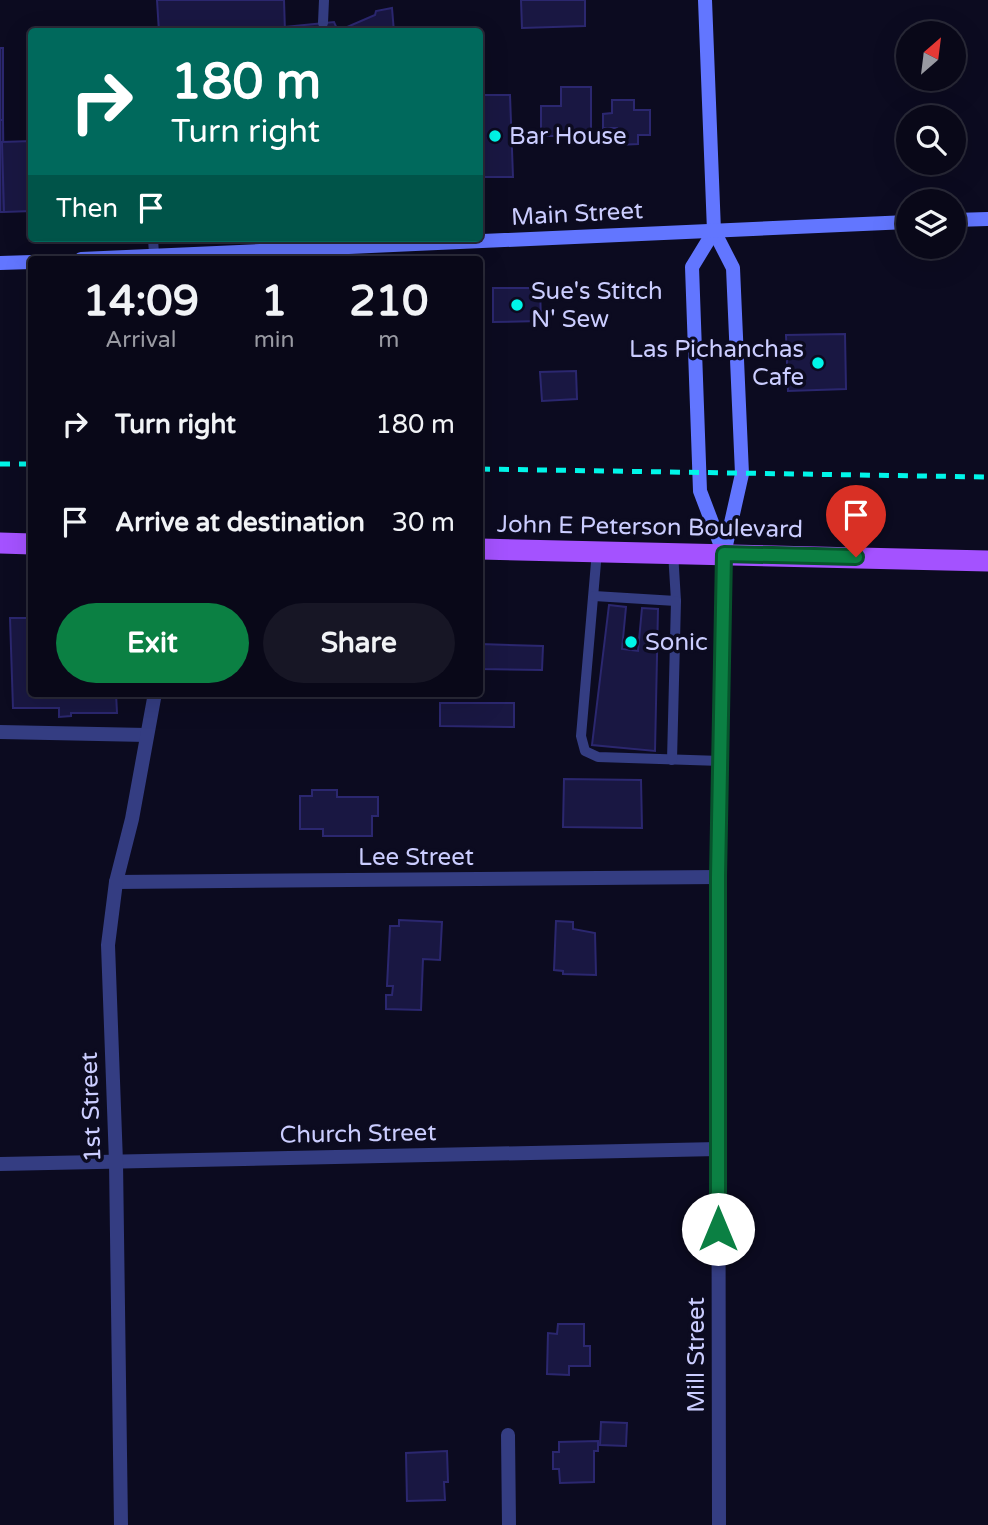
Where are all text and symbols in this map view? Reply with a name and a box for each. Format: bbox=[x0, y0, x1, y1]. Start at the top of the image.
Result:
north arrow bbox=[896, 21, 966, 91]
map controls bbox=[896, 21, 966, 259]
text: 180 m bbox=[171, 53, 321, 112]
icon: right bbox=[56, 56, 147, 147]
button: search bbox=[896, 105, 966, 175]
text: Turn right bbox=[171, 113, 320, 151]
place label: Bar House bbox=[509, 122, 627, 151]
marker: Bar House bbox=[487, 128, 503, 144]
icon: arrive bbox=[132, 189, 170, 227]
button: layers bbox=[896, 189, 966, 259]
text: Then bbox=[56, 193, 118, 224]
street label: Main Street bbox=[510, 196, 644, 232]
text: 14:09 bbox=[83, 276, 199, 327]
text: 1 bbox=[261, 276, 287, 327]
text: 210 bbox=[349, 276, 428, 327]
place label: Sue's Stitch N' Sew bbox=[531, 277, 663, 334]
marker: Sue's Stitch N' Sew bbox=[509, 297, 525, 313]
text: Arrival bbox=[105, 326, 176, 354]
text: min bbox=[254, 326, 295, 354]
text: m bbox=[378, 326, 399, 354]
place label: Las Pichanchas Cafe bbox=[629, 335, 804, 392]
marker: Las Pichanchas Cafe bbox=[810, 355, 826, 371]
icon: right bbox=[56, 405, 94, 443]
text: Turn right bbox=[115, 409, 236, 440]
text: 180 m bbox=[375, 409, 455, 440]
pin bbox=[826, 485, 886, 557]
icon: arrive bbox=[837, 496, 875, 534]
icon: arrive bbox=[56, 503, 94, 541]
text: Arrive at destination bbox=[115, 507, 365, 538]
text: 30 m bbox=[392, 507, 455, 538]
street label: John E Peterson Boulevard bbox=[497, 510, 803, 544]
button: Exit bbox=[56, 603, 249, 683]
button: Share bbox=[263, 603, 455, 683]
place label: Sonic bbox=[645, 628, 708, 657]
marker: Sonic bbox=[623, 634, 639, 650]
street label: Lee Street bbox=[358, 843, 474, 872]
street label: 1st Street bbox=[75, 1051, 107, 1163]
street label: Church Street bbox=[279, 1118, 437, 1150]
position arrow bbox=[681, 1192, 755, 1266]
street label: Mill Street bbox=[682, 1297, 711, 1413]

